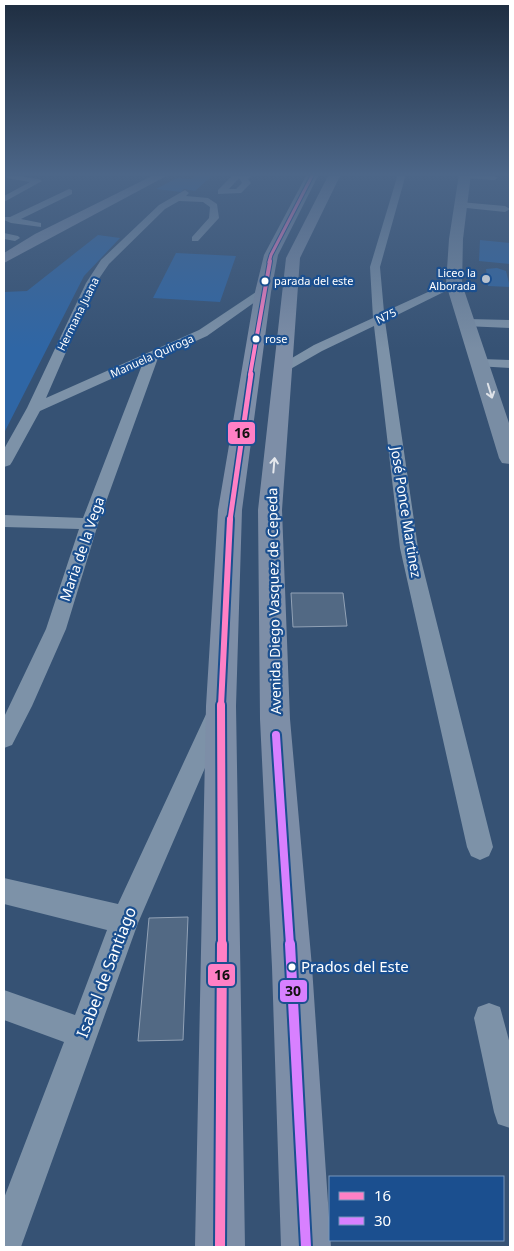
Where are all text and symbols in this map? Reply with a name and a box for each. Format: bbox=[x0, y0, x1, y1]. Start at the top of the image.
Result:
place label: Liceo la Alborada bbox=[429, 265, 476, 293]
place label: parada del este bbox=[274, 273, 354, 288]
marker: Liceo la Alborada bbox=[480, 273, 492, 285]
street label: Hermana Juana bbox=[53, 274, 102, 353]
marker: parada del este bbox=[260, 276, 270, 286]
street label: N75 bbox=[373, 304, 398, 327]
street label: Manuela Quiroga bbox=[108, 330, 196, 381]
place label: rose bbox=[265, 331, 287, 346]
marker: rose bbox=[251, 334, 261, 344]
one-way arrow bbox=[485, 383, 495, 399]
line badge: 16 bbox=[227, 421, 256, 445]
text: 16 bbox=[234, 423, 250, 442]
street label: José Ponce Martinez bbox=[386, 443, 426, 579]
one-way arrow bbox=[269, 457, 278, 473]
street label: Avenida Diego Vasquez de Cepeda bbox=[262, 488, 285, 714]
street label: Maria de la Vega bbox=[55, 494, 108, 604]
street label: Isabel de Santiago bbox=[71, 904, 141, 1040]
place label: Prados del Este bbox=[301, 956, 409, 976]
marker: Prados del Este bbox=[287, 962, 297, 972]
line badge: 16 bbox=[207, 963, 236, 987]
text: 16 bbox=[214, 965, 230, 984]
line badge: 30 bbox=[279, 979, 308, 1003]
text: 30 bbox=[285, 981, 301, 1000]
legend bbox=[329, 1176, 504, 1241]
text: 16 bbox=[374, 1185, 391, 1205]
text: 30 bbox=[374, 1210, 391, 1230]

